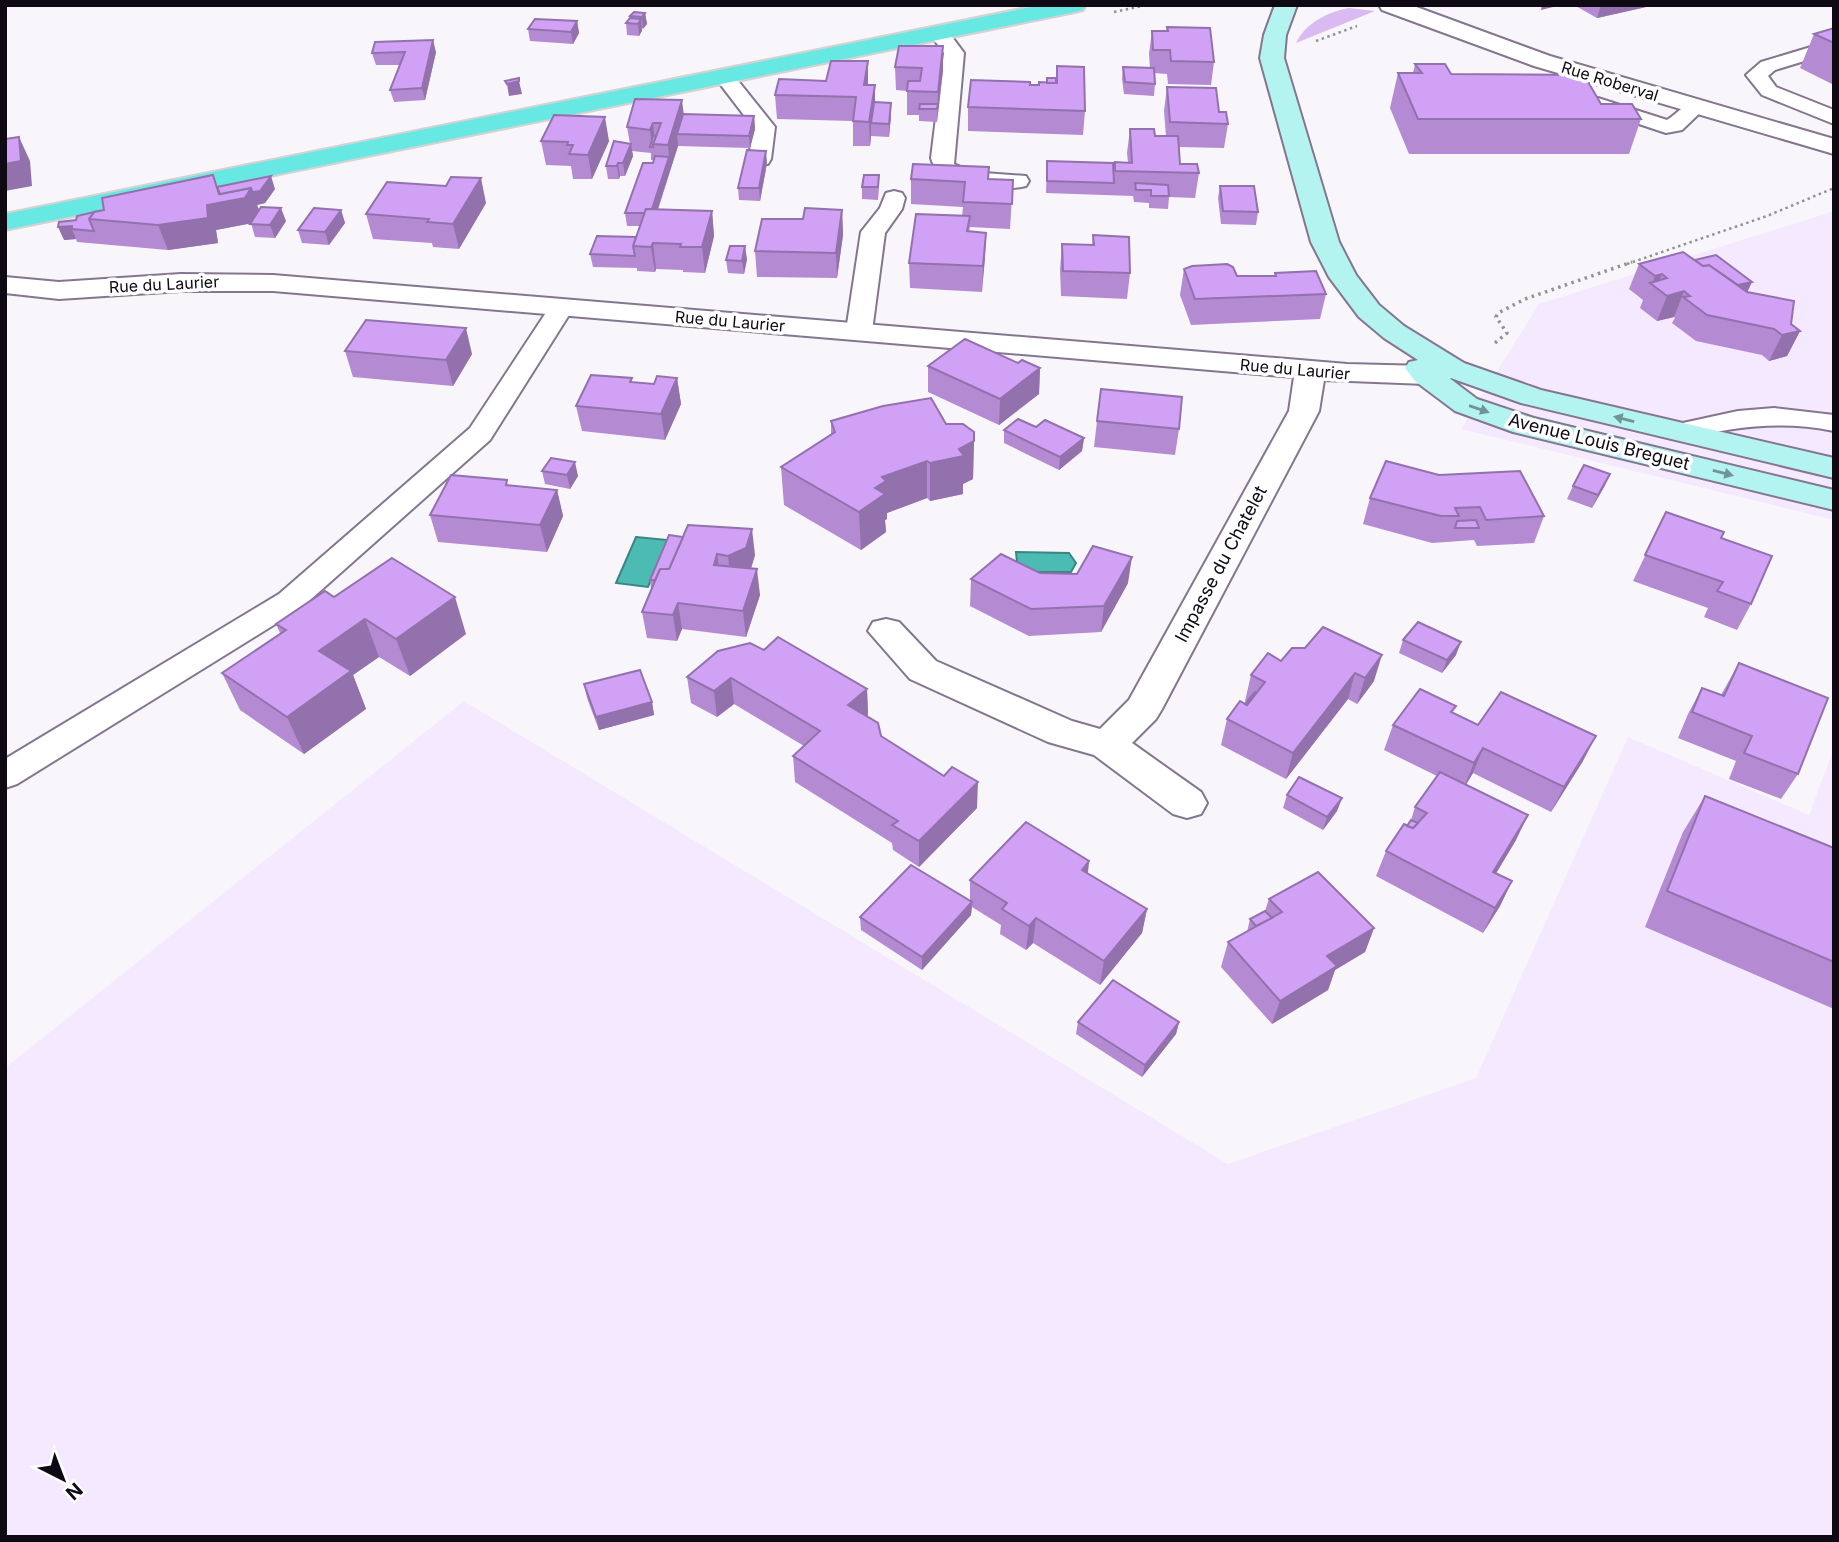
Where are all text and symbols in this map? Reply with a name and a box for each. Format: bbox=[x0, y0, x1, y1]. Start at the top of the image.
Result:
street label: Rue Roberval bbox=[1559, 57, 1661, 105]
street label: Rue du Laurier bbox=[108, 271, 220, 297]
street label: Rue du Laurier bbox=[674, 306, 786, 336]
street label: Rue du Laurier bbox=[1239, 354, 1351, 384]
one-way arrow bbox=[1468, 404, 1489, 415]
street label: Avenue Louis Breguet bbox=[1507, 409, 1692, 474]
one-way arrow bbox=[1613, 413, 1635, 424]
one-way arrow bbox=[1712, 468, 1734, 479]
street label: Impasse du Chatelet bbox=[1170, 482, 1271, 646]
north arrow bbox=[28, 1444, 98, 1514]
text: N bbox=[61, 1478, 87, 1505]

